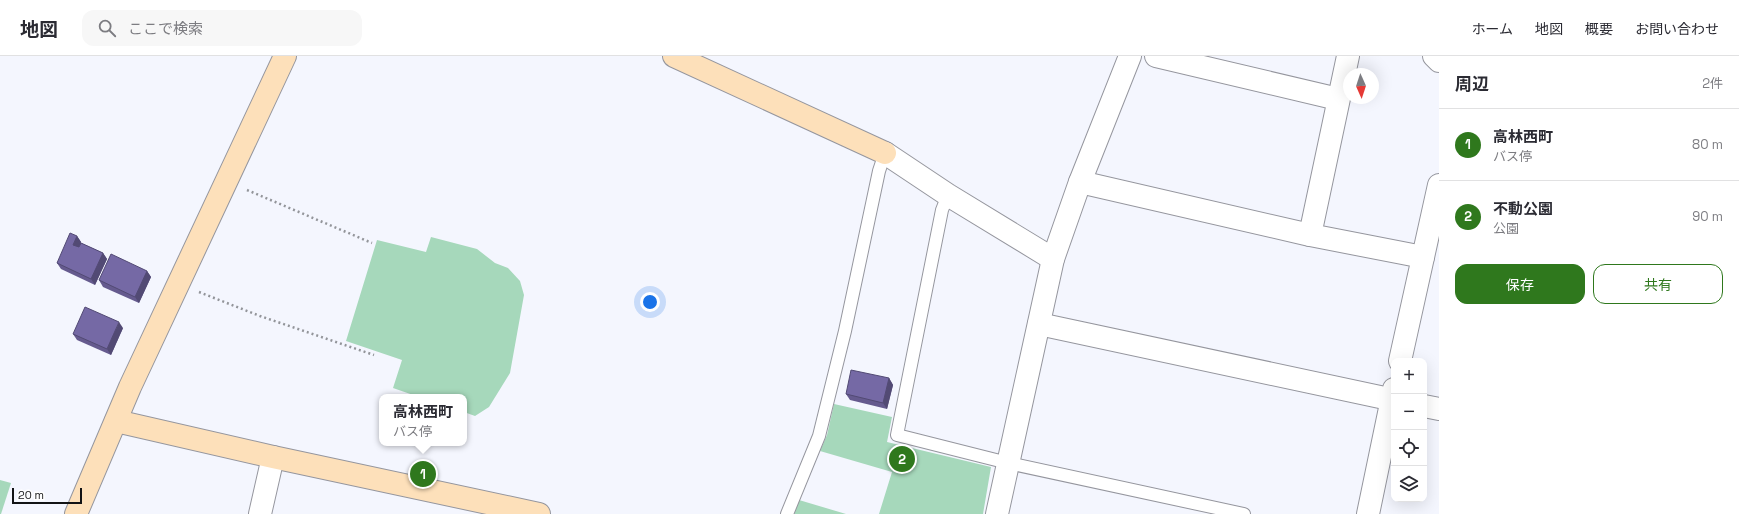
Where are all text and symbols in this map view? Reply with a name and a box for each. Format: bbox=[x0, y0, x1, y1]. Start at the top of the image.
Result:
search box bbox=[82, 10, 362, 46]
text: 地図 bbox=[20, 17, 58, 42]
icon: search bbox=[96, 17, 118, 39]
text: ここで検索 bbox=[128, 19, 203, 38]
text: ホーム bbox=[1471, 20, 1513, 38]
text: 地図 bbox=[1535, 20, 1563, 38]
text: 概要 bbox=[1585, 20, 1613, 38]
text: お問い合わせ bbox=[1635, 20, 1719, 38]
north arrow bbox=[1343, 68, 1379, 104]
text: 周辺 bbox=[1455, 73, 1489, 95]
text: 2件 bbox=[1702, 75, 1723, 92]
text: 高林西町 bbox=[1493, 127, 1553, 146]
text: 1 bbox=[1465, 136, 1471, 153]
text: 80 m bbox=[1692, 136, 1723, 153]
text: バス停 bbox=[1493, 148, 1532, 165]
text: 不動公園 bbox=[1493, 199, 1553, 218]
text: 2 bbox=[1464, 208, 1472, 225]
text: 90 m bbox=[1692, 208, 1723, 225]
text: 公園 bbox=[1493, 220, 1519, 237]
button: 保存 bbox=[1455, 264, 1585, 304]
button: 共有 bbox=[1593, 264, 1723, 304]
your location bbox=[640, 292, 660, 312]
map controls bbox=[1391, 358, 1427, 502]
button: + bbox=[1391, 358, 1427, 394]
popup bbox=[379, 394, 467, 446]
button: − bbox=[1391, 394, 1427, 430]
text: 高林西町 bbox=[393, 402, 453, 421]
text: バス停 bbox=[393, 423, 432, 440]
button: locate bbox=[1391, 430, 1427, 466]
pin: 2 bbox=[889, 444, 915, 474]
pin: 1 bbox=[410, 459, 436, 489]
button: layers bbox=[1391, 466, 1427, 502]
scale bar bbox=[12, 486, 82, 505]
text: 20 m bbox=[18, 488, 44, 502]

